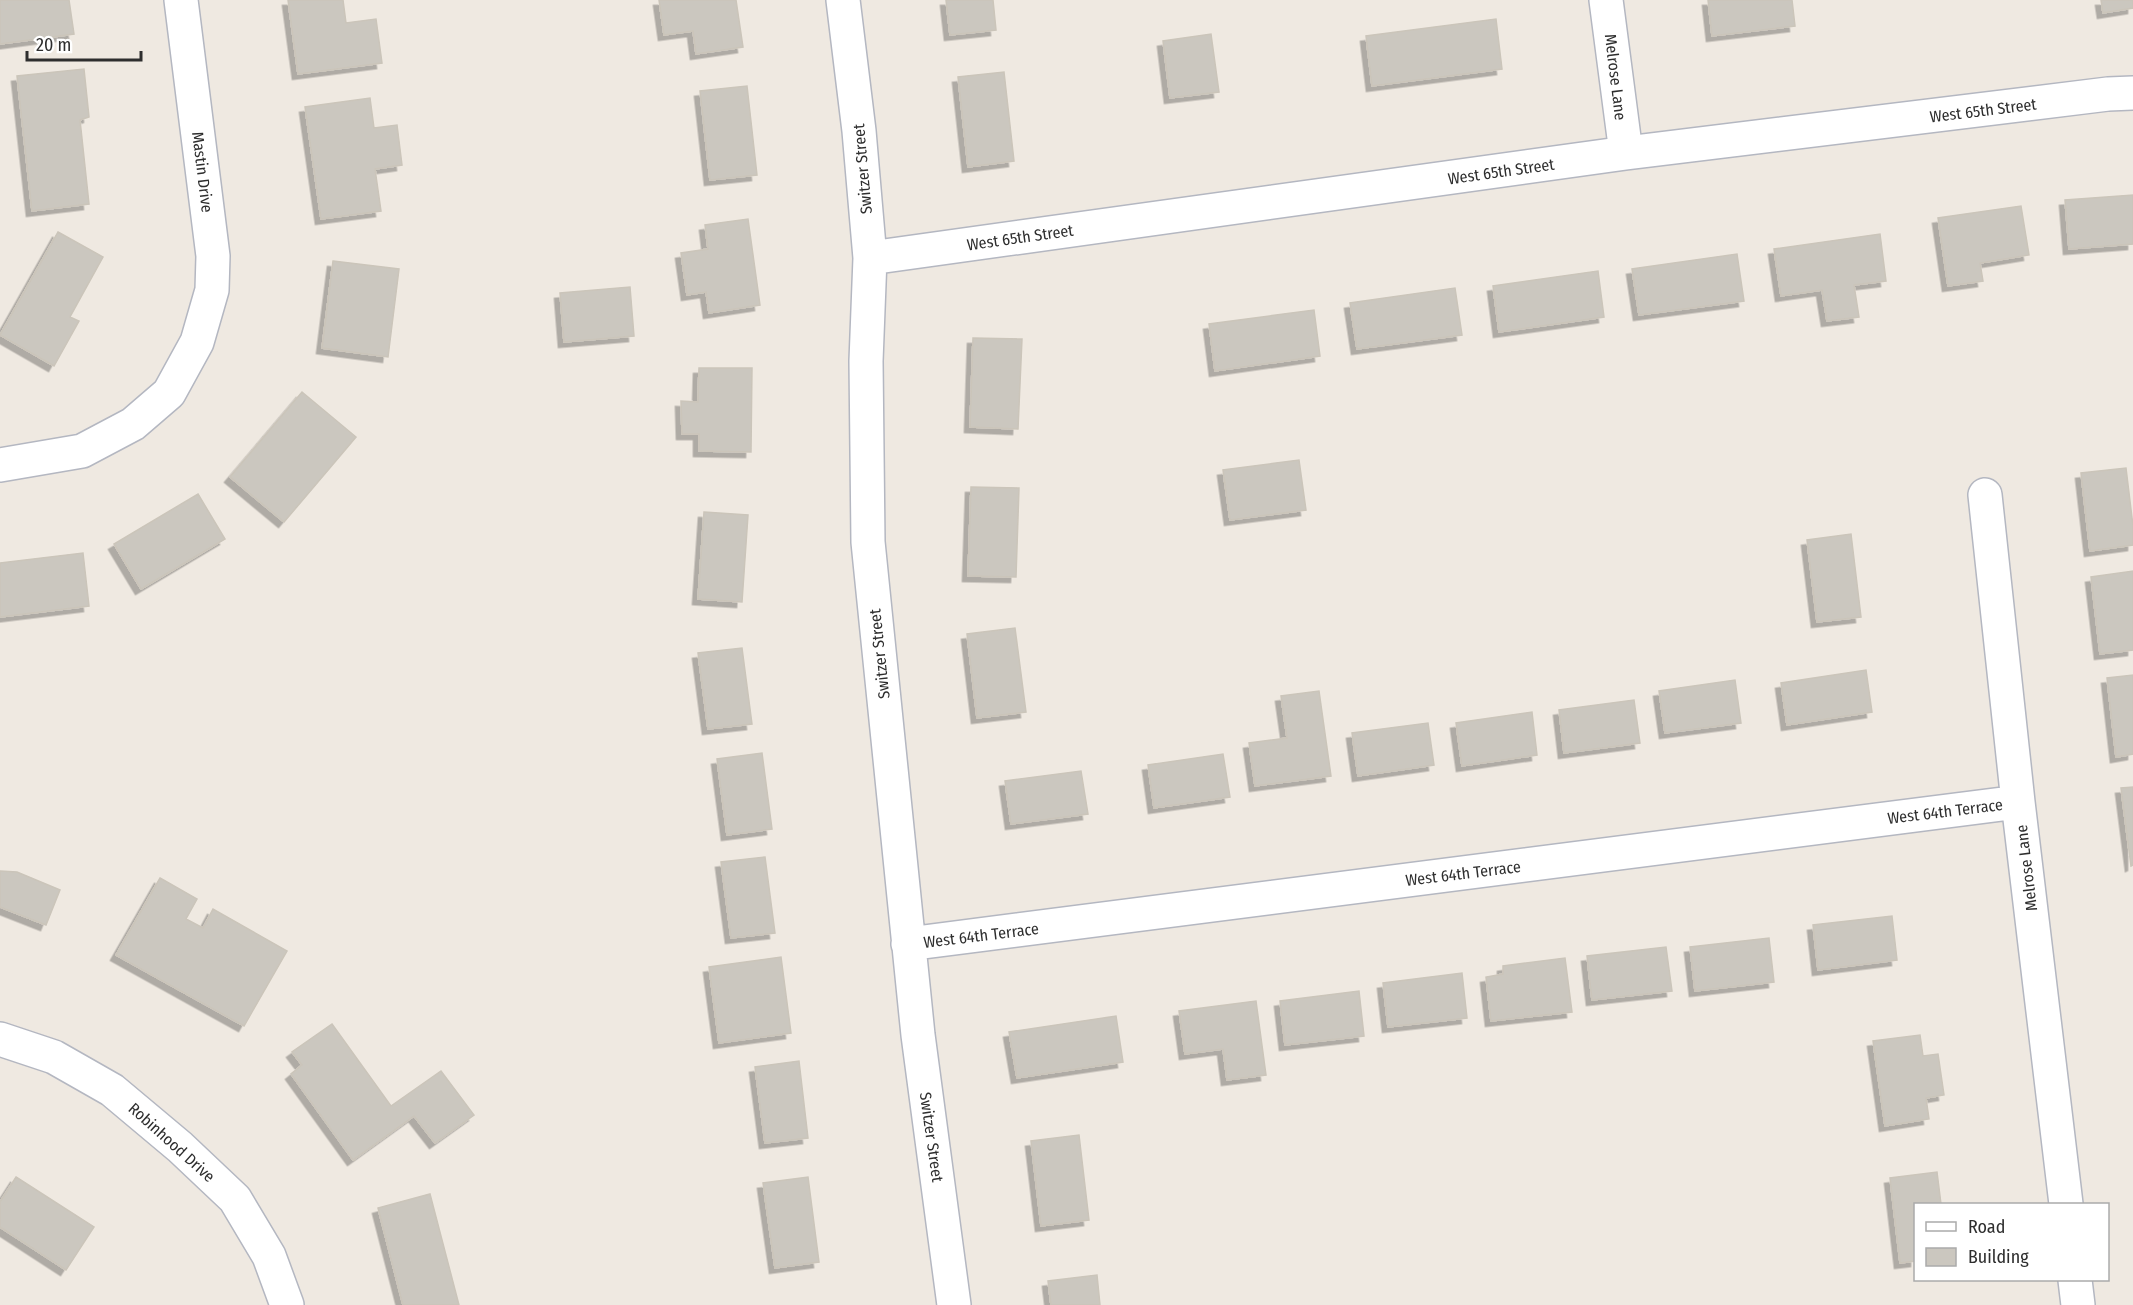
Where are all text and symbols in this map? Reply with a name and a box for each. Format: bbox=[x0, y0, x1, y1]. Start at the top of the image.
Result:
scale bar bbox=[27, 24, 141, 62]
street label: Melrose Lane bbox=[1601, 33, 1630, 121]
text: 20 m bbox=[36, 34, 71, 56]
street label: West 65th Street bbox=[1929, 94, 2038, 126]
street label: Switzer Street bbox=[849, 122, 876, 215]
street label: Mastin Drive bbox=[188, 131, 217, 214]
street label: West 65th Street bbox=[1447, 155, 1556, 188]
street label: West 65th Street bbox=[966, 221, 1075, 254]
street label: Switzer Street bbox=[865, 607, 894, 700]
street label: West 64th Terrace bbox=[1886, 795, 2004, 828]
street label: Melrose Lane bbox=[2012, 824, 2041, 912]
street label: West 64th Terrace bbox=[1404, 857, 1522, 890]
street label: West 64th Terrace bbox=[922, 919, 1040, 952]
street label: Switzer Street bbox=[916, 1091, 947, 1184]
street label: Robinhood Drive bbox=[125, 1099, 219, 1186]
legend bbox=[1914, 1203, 2109, 1281]
text: Road bbox=[1968, 1216, 2005, 1238]
text: Building bbox=[1968, 1246, 2029, 1268]

